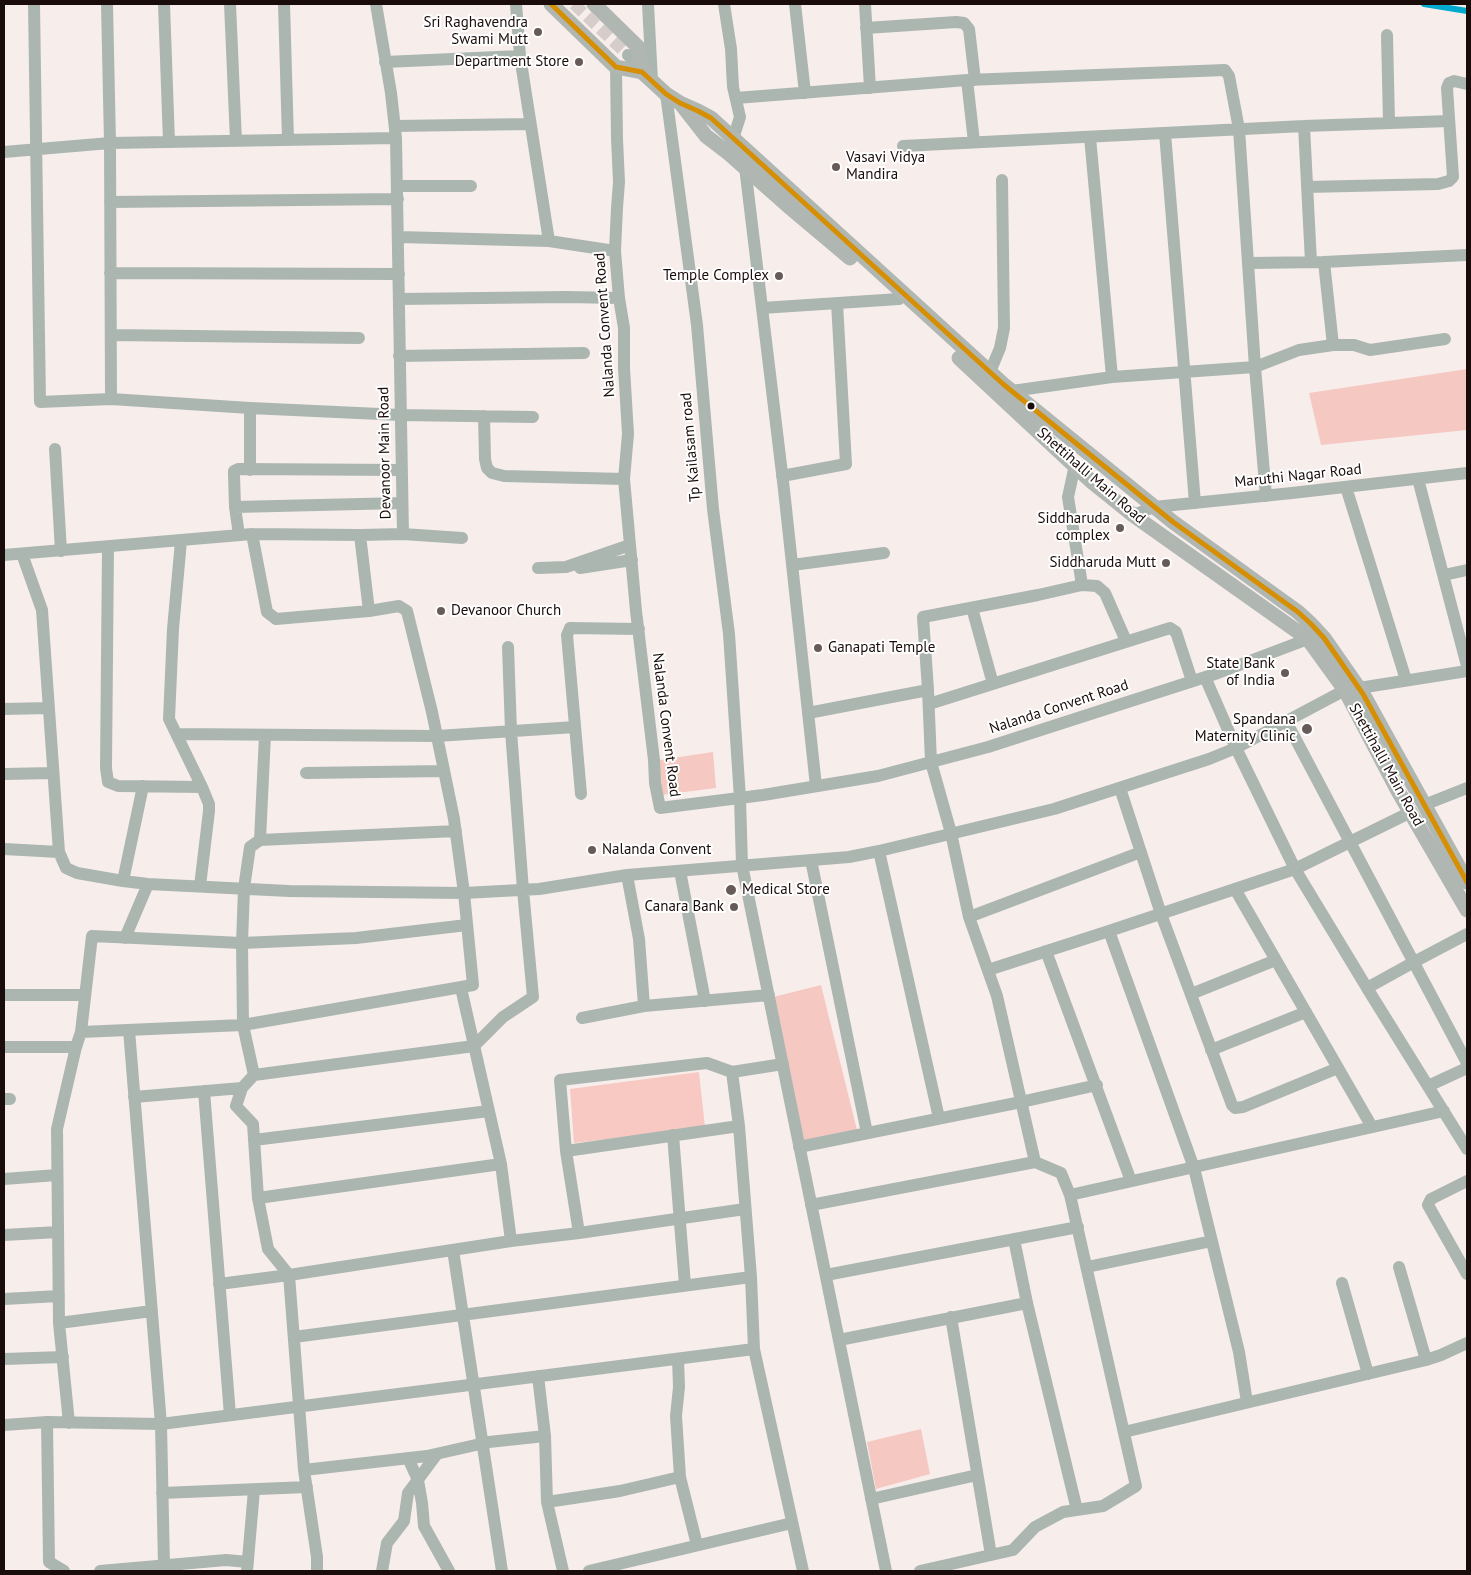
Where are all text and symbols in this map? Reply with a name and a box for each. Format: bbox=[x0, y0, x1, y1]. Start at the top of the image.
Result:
place label: Sri Raghavendra Swami Mutt bbox=[423, 14, 528, 49]
marker: Sri Raghavendra Swami Mutt bbox=[532, 26, 544, 38]
place label: Department Store bbox=[455, 53, 569, 71]
marker: Department Store bbox=[573, 56, 585, 68]
place label: Vasavi Vidya Mandira bbox=[846, 149, 925, 184]
marker: Vasavi Vidya Mandira bbox=[830, 161, 842, 173]
street label: Nalanda Convent Road bbox=[591, 252, 619, 398]
place label: Temple Complex bbox=[663, 267, 769, 285]
marker: Temple Complex bbox=[773, 270, 785, 282]
street label: Devanoor Main Road bbox=[375, 387, 395, 519]
street label: Tp Kailasam road bbox=[677, 392, 705, 502]
unlabelled marker bbox=[1026, 401, 1036, 411]
street label: Shettihalli Main Road bbox=[1033, 424, 1149, 528]
street label: Maruthi Nagar Road bbox=[1234, 460, 1362, 492]
place label: Siddharuda complex bbox=[1038, 510, 1110, 545]
marker: Siddharuda complex bbox=[1114, 522, 1126, 534]
place label: Siddharuda Mutt bbox=[1049, 554, 1156, 572]
marker: Siddharuda Mutt bbox=[1160, 557, 1172, 569]
place label: Devanoor Church bbox=[451, 602, 561, 620]
marker: Devanoor Church bbox=[435, 605, 447, 617]
place label: Ganapati Temple bbox=[828, 639, 935, 657]
marker: Ganapati Temple bbox=[812, 642, 824, 654]
street label: Nalanda Convent Road bbox=[648, 652, 684, 798]
place label: State Bank of India bbox=[1206, 655, 1275, 690]
marker: State Bank of India bbox=[1279, 667, 1291, 679]
street label: Nalanda Convent Road bbox=[987, 676, 1131, 738]
street label: Shettihalli Main Road bbox=[1345, 700, 1427, 830]
place label: Spandana Maternity Clinic bbox=[1195, 711, 1296, 746]
marker: Spandana Maternity Clinic bbox=[1300, 722, 1314, 736]
place label: Nalanda Convent bbox=[602, 841, 711, 859]
marker: Nalanda Convent bbox=[586, 844, 598, 856]
place label: Medical Store bbox=[742, 881, 830, 899]
marker: Medical Store bbox=[724, 883, 738, 897]
place label: Canara Bank bbox=[644, 898, 724, 916]
marker: Canara Bank bbox=[728, 901, 740, 913]

